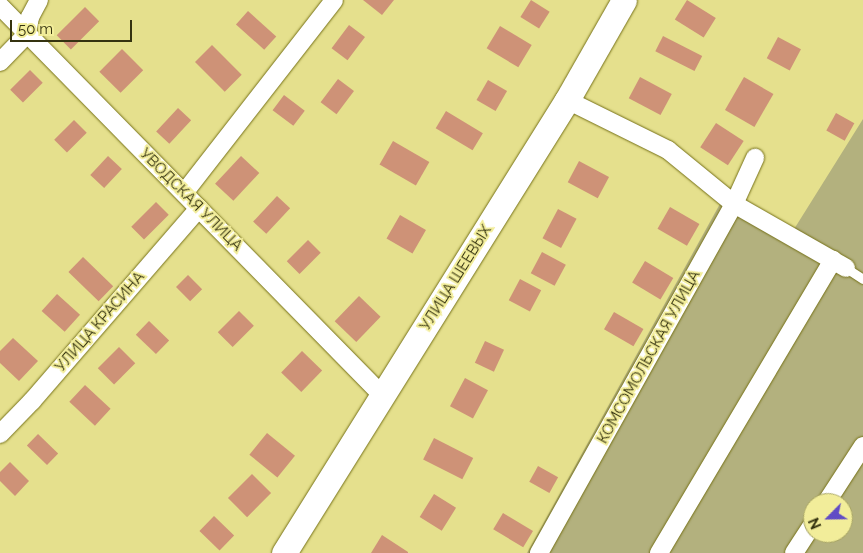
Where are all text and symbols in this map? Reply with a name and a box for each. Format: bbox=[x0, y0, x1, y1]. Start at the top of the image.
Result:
scale bar bbox=[12, 10, 135, 42]
text: 50 m bbox=[18, 20, 53, 38]
street label: УВОДСКАЯ УЛИЦА bbox=[136, 145, 246, 255]
street label: УЛИЦА ШЕЕВЫХ bbox=[416, 222, 496, 334]
street label: КОМСОМОЛЬСКАЯ УЛИЦА bbox=[594, 267, 704, 447]
street label: УЛИЦА КРАСИНА bbox=[51, 268, 149, 376]
north arrow bbox=[803, 493, 853, 543]
text: N bbox=[806, 515, 825, 532]

